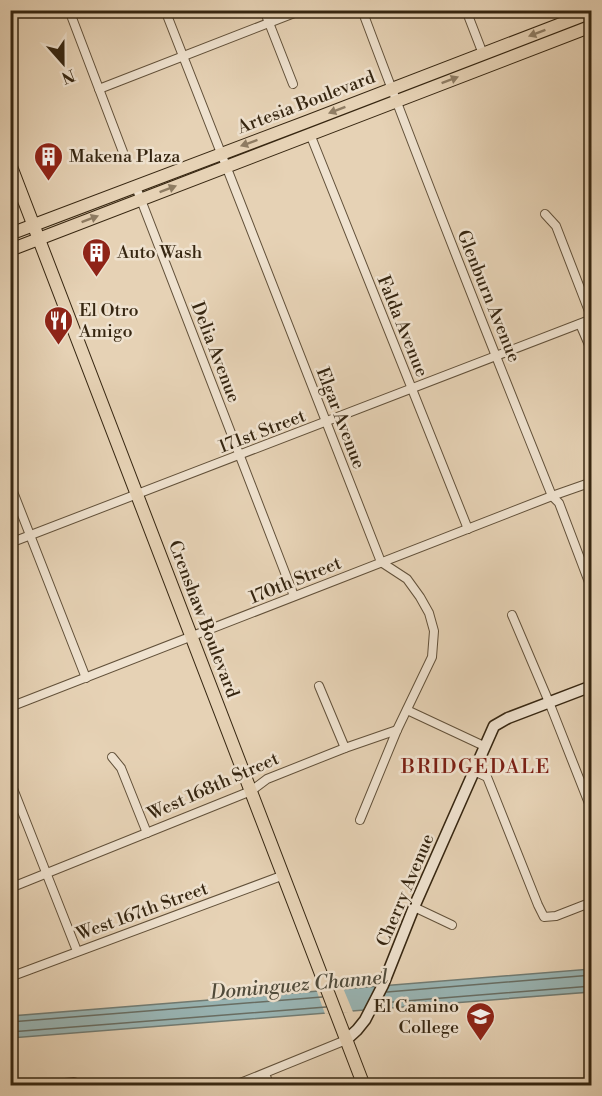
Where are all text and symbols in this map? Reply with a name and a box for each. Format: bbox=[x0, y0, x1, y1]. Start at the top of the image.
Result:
one-way arrow bbox=[528, 29, 546, 38]
north arrow bbox=[33, 33, 93, 93]
text: N bbox=[58, 64, 78, 88]
street label: Artesia Boulevard bbox=[233, 65, 379, 140]
one-way arrow bbox=[442, 74, 460, 84]
one-way arrow bbox=[328, 106, 346, 115]
one-way arrow bbox=[240, 139, 258, 149]
building icon: Makena Plaza bbox=[32, 140, 64, 182]
place label: Makena Plaza bbox=[69, 145, 181, 168]
one-way arrow bbox=[160, 184, 178, 194]
one-way arrow bbox=[81, 214, 99, 223]
street label: Glenburn Avenue bbox=[452, 227, 526, 366]
building icon: Auto Wash bbox=[80, 236, 112, 278]
place label: Auto Wash bbox=[116, 241, 203, 264]
street label: Falda Avenue bbox=[372, 272, 433, 380]
street label: Delia Avenue bbox=[186, 298, 245, 406]
place label: El Otro Amigo bbox=[78, 299, 139, 343]
restaurant icon: El Otro Amigo bbox=[42, 304, 74, 346]
street label: Elgar Avenue bbox=[311, 364, 370, 472]
street label: 171st Street bbox=[215, 404, 310, 459]
street label: Crenshaw Boulevard bbox=[163, 537, 244, 702]
street label: 170th Street bbox=[246, 551, 345, 609]
street label: West 168th Street bbox=[143, 747, 283, 826]
district label: BRIDGEDALE bbox=[400, 755, 551, 780]
street label: Cherry Avenue bbox=[371, 830, 440, 950]
street label: West 167th Street bbox=[72, 877, 212, 946]
water label: Dominguez Channel bbox=[208, 965, 390, 1006]
place label: El Camino College bbox=[374, 995, 459, 1039]
school or university icon: El Camino College bbox=[464, 1000, 496, 1042]

